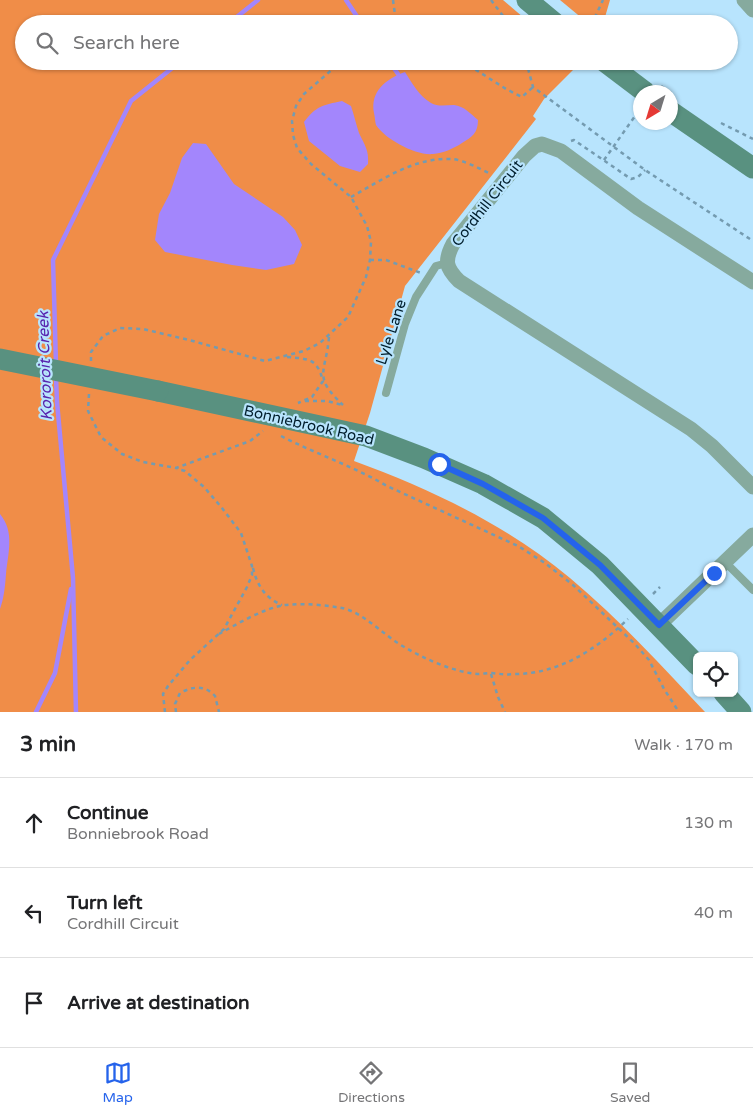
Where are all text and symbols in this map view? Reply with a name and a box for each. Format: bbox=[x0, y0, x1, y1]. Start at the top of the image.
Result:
search box bbox=[15, 15, 738, 70]
icon: search bbox=[33, 29, 61, 57]
text: Search here bbox=[73, 32, 180, 54]
north arrow bbox=[633, 85, 678, 130]
street label: Cordhill Circuit bbox=[448, 156, 527, 250]
street label: Lyle Lane bbox=[372, 297, 410, 367]
water label: Kororoit Creek bbox=[33, 310, 57, 421]
street label: Bonniebrook Road bbox=[242, 401, 376, 449]
route start bbox=[428, 453, 451, 476]
route end bbox=[703, 562, 726, 585]
map controls bbox=[693, 652, 738, 697]
button: locate bbox=[693, 652, 738, 697]
text: 3 min bbox=[20, 732, 76, 757]
text: Walk · 170 m bbox=[634, 735, 733, 755]
text: Continue bbox=[67, 802, 149, 824]
icon: ahead bbox=[20, 809, 48, 837]
text: 130 m bbox=[684, 813, 733, 833]
text: Bonniebrook Road bbox=[67, 824, 209, 844]
text: Turn left bbox=[67, 892, 143, 914]
icon: left bbox=[20, 899, 48, 927]
text: 40 m bbox=[694, 903, 733, 923]
text: Cordhill Circuit bbox=[67, 914, 179, 934]
icon: arrive bbox=[20, 989, 48, 1017]
text: Arrive at destination bbox=[67, 992, 250, 1014]
tab: Map bbox=[103, 1059, 133, 1106]
tab: Directions bbox=[338, 1059, 405, 1106]
tab: Saved bbox=[610, 1059, 650, 1106]

